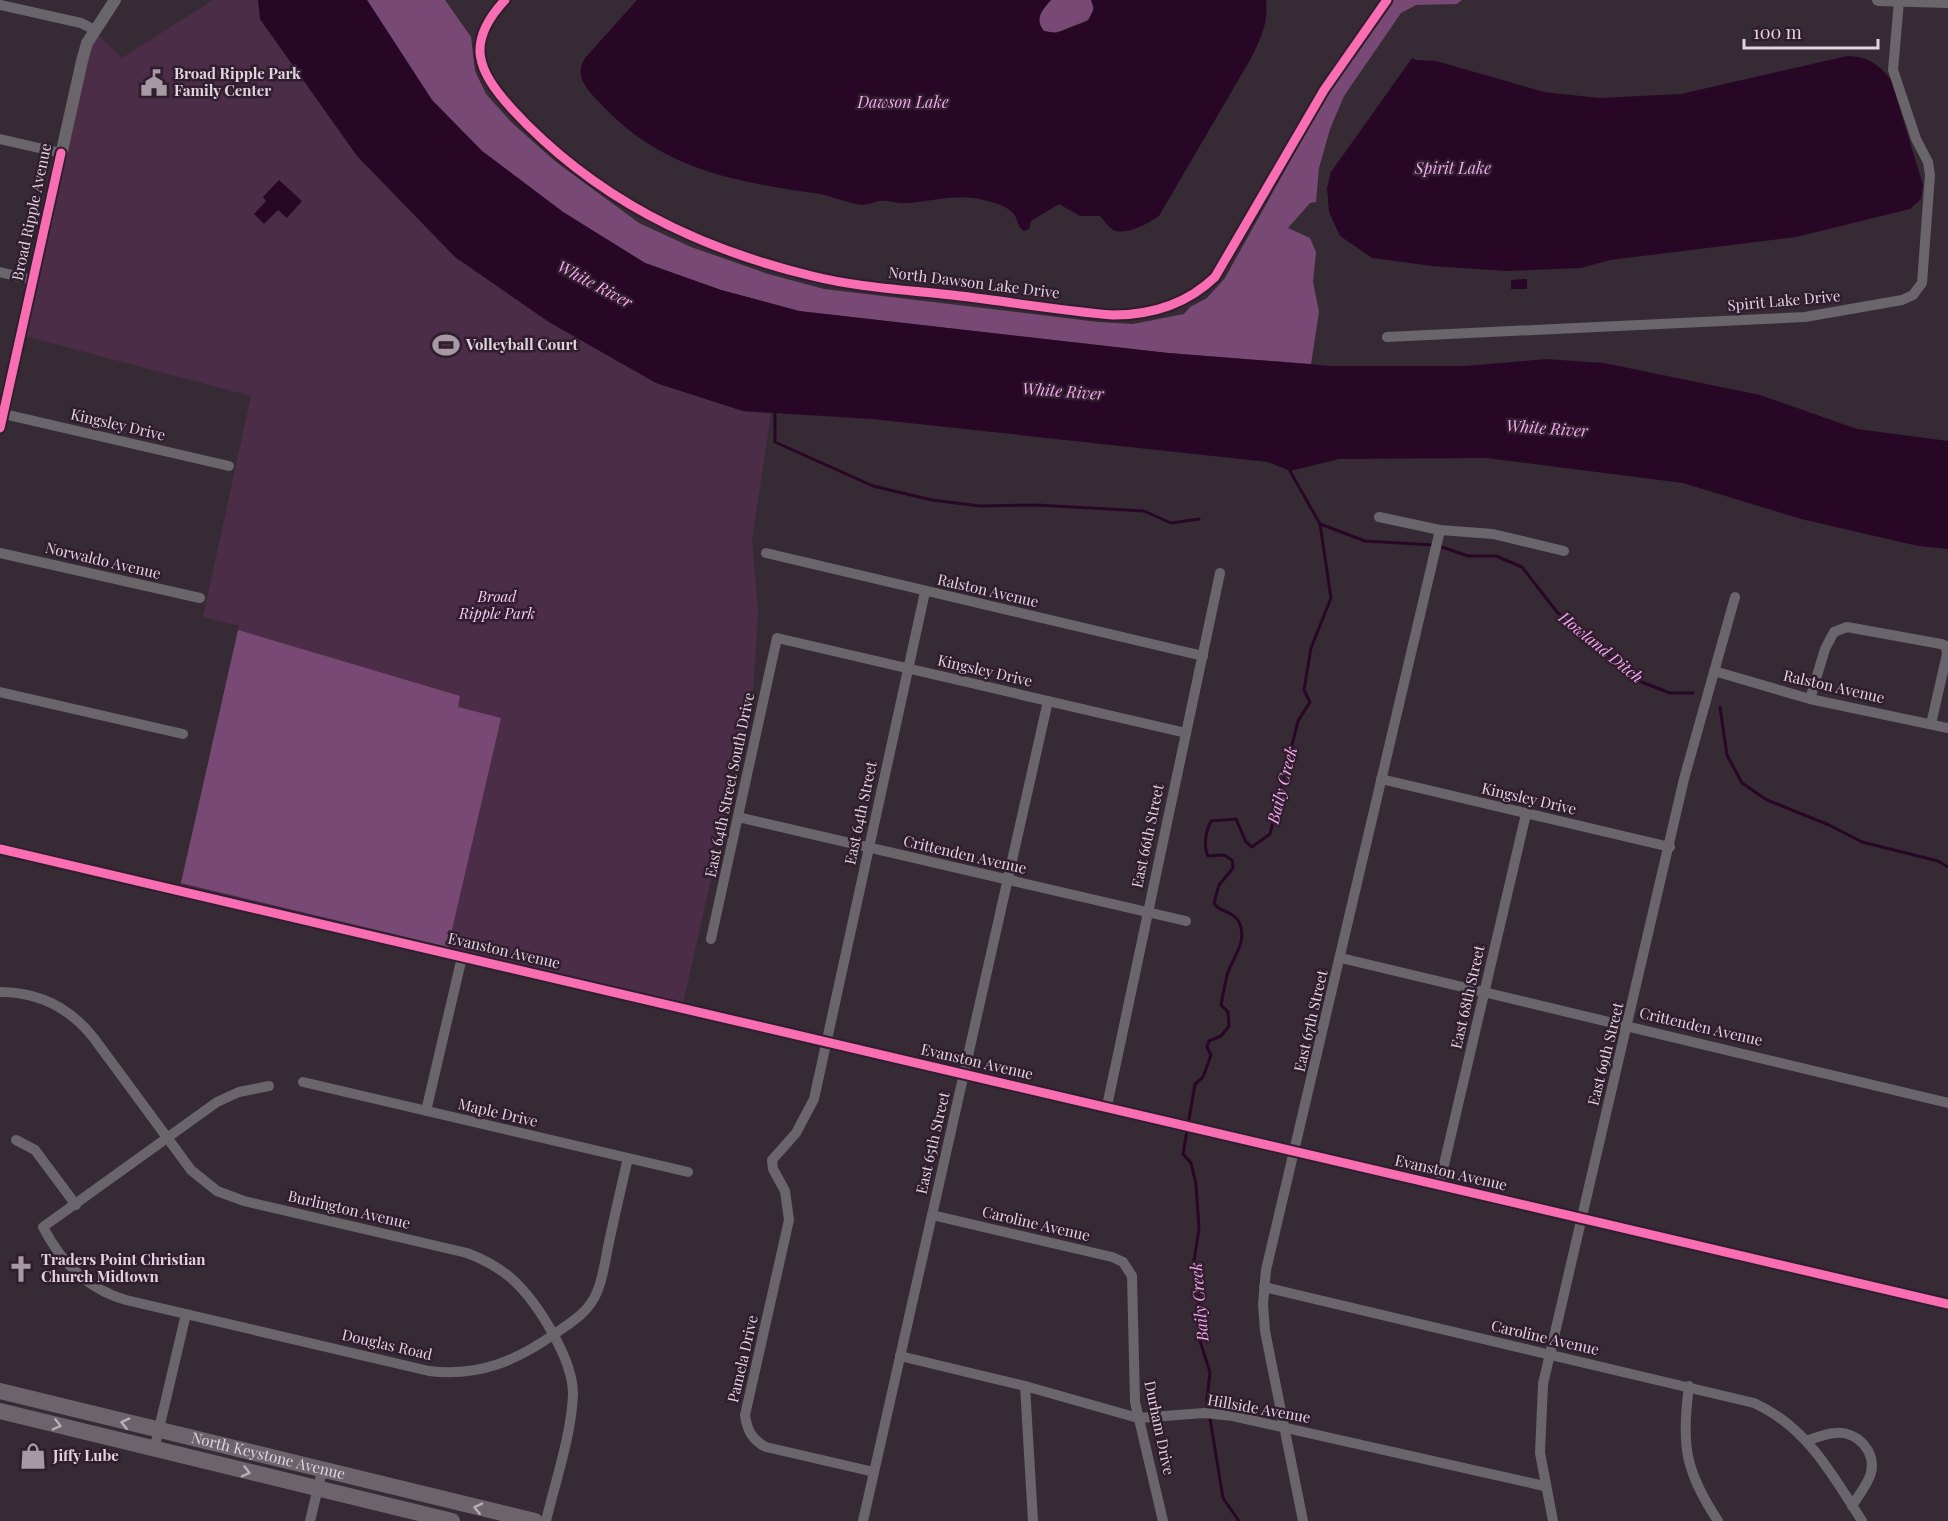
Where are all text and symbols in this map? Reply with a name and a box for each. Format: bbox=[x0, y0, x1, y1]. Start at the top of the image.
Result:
scale bar bbox=[1744, 12, 1878, 50]
text: 100 m bbox=[1753, 20, 1802, 44]
place label: Broad Ripple Park Family Center bbox=[174, 63, 301, 100]
public building icon: Broad Ripple Park Family Center bbox=[139, 68, 169, 98]
water label: Dawson Lake bbox=[856, 91, 949, 112]
street label: Broad Ripple Avenue bbox=[7, 141, 55, 282]
water label: Spirit Lake bbox=[1414, 157, 1491, 178]
water label: White River bbox=[554, 255, 637, 313]
street label: North Dawson Lake Drive bbox=[887, 262, 1061, 302]
street label: Spirit Lake Drive bbox=[1727, 285, 1841, 315]
sports icon: Volleyball Court bbox=[431, 330, 461, 360]
place label: Volleyball Court bbox=[465, 334, 578, 354]
water label: White River bbox=[1022, 377, 1106, 404]
street label: Kingsley Drive bbox=[69, 403, 168, 445]
water label: White River bbox=[1506, 414, 1590, 441]
street label: Norwaldo Avenue bbox=[44, 537, 163, 583]
street label: Ralston Avenue bbox=[936, 569, 1041, 611]
park label: Broad Ripple Park bbox=[458, 586, 535, 623]
water label: Howland Ditch bbox=[1554, 606, 1648, 687]
street label: Kingsley Drive bbox=[936, 649, 1035, 691]
street label: Ralston Avenue bbox=[1782, 665, 1887, 707]
street label: East 64th Street South Drive bbox=[700, 691, 758, 879]
water label: Baily Creek bbox=[1262, 744, 1301, 827]
street label: East 64th Street bbox=[839, 758, 881, 866]
street label: Kingsley Drive bbox=[1480, 777, 1579, 819]
street label: East 66th Street bbox=[1126, 781, 1168, 890]
street label: Crittenden Avenue bbox=[902, 830, 1029, 878]
street label: Evanston Avenue bbox=[446, 927, 562, 973]
street label: East 68th Street bbox=[1445, 942, 1489, 1051]
street label: East 67th Street bbox=[1289, 967, 1332, 1074]
street label: East 69th Street bbox=[1583, 999, 1628, 1107]
street label: Crittenden Avenue bbox=[1638, 1002, 1765, 1050]
street label: Evanston Avenue bbox=[919, 1038, 1035, 1084]
street label: East 65th Street bbox=[911, 1089, 954, 1196]
street label: Maple Drive bbox=[456, 1093, 540, 1131]
street label: Evanston Avenue bbox=[1393, 1149, 1509, 1195]
street label: Burlington Avenue bbox=[286, 1185, 412, 1233]
street label: Caroline Avenue bbox=[980, 1201, 1092, 1245]
place label: Traders Point Christian Church Midtown bbox=[41, 1249, 206, 1286]
church icon: Traders Point Christian Church Midtown bbox=[6, 1254, 36, 1284]
water label: Baily Creek bbox=[1185, 1262, 1212, 1343]
street label: Pamela Drive bbox=[722, 1313, 762, 1404]
street label: Caroline Avenue bbox=[1489, 1315, 1601, 1359]
street label: Douglas Road bbox=[340, 1324, 435, 1364]
street label: Durham Drive bbox=[1140, 1379, 1180, 1477]
street label: Hillside Avenue bbox=[1206, 1389, 1312, 1427]
one-way arrow bbox=[120, 1417, 130, 1430]
one-way arrow bbox=[52, 1418, 62, 1431]
street label: North Keystone Avenue bbox=[190, 1427, 347, 1484]
shop icon: Jiffy Lube bbox=[18, 1441, 48, 1471]
place label: Jiffy Lube bbox=[52, 1445, 119, 1465]
one-way arrow bbox=[241, 1464, 251, 1477]
one-way arrow bbox=[473, 1502, 483, 1515]

